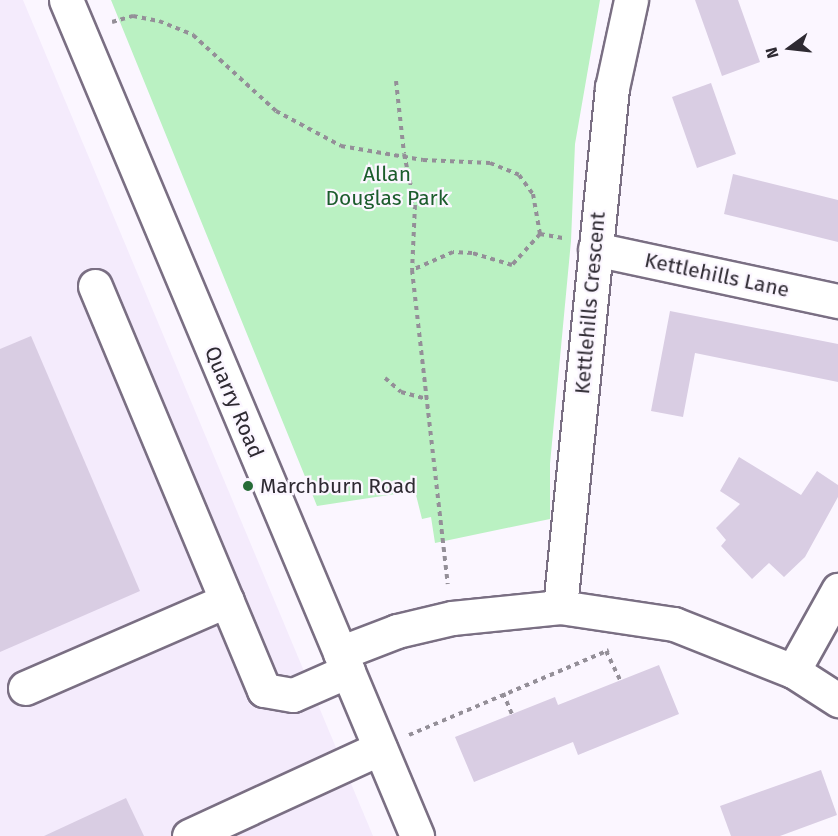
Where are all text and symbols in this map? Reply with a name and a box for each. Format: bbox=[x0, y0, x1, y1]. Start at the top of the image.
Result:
north arrow bbox=[760, 18, 820, 78]
text: N bbox=[762, 45, 783, 60]
park label: Allan Douglas Park bbox=[326, 161, 448, 211]
street label: Kettlehills Crescent bbox=[569, 211, 611, 395]
street label: Kettlehills Lane bbox=[642, 247, 792, 303]
street label: Quarry Road bbox=[199, 342, 269, 462]
place label: Marchburn Road bbox=[260, 473, 417, 499]
marker: Marchburn Road bbox=[241, 479, 255, 493]

